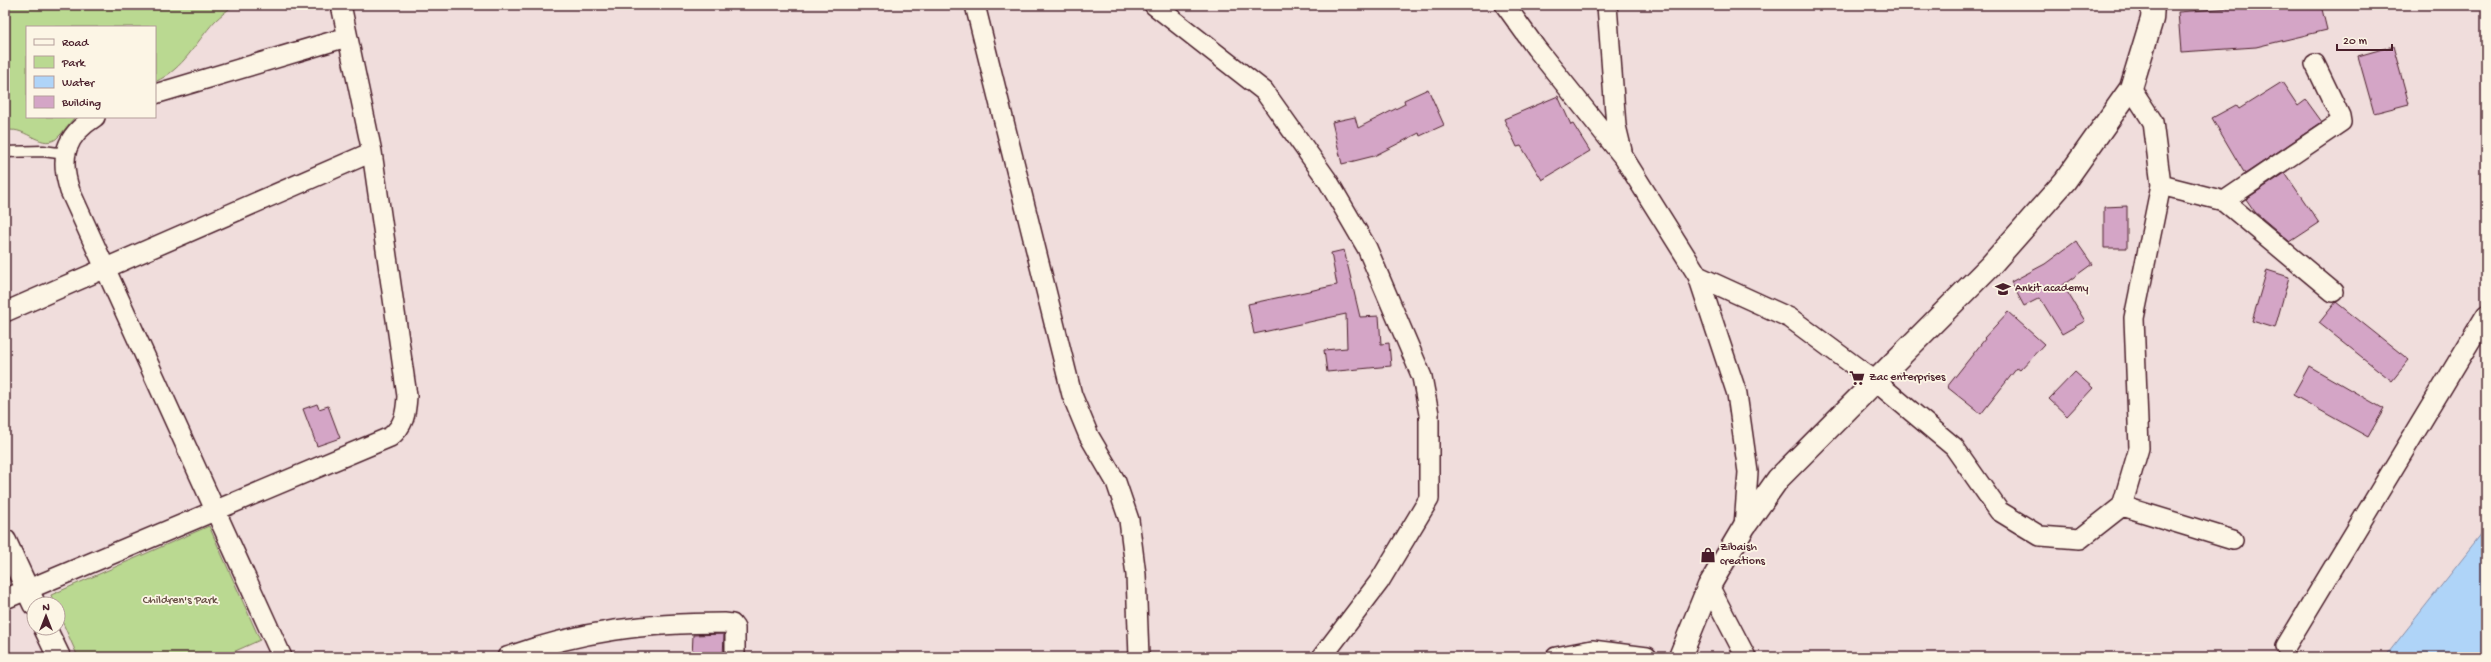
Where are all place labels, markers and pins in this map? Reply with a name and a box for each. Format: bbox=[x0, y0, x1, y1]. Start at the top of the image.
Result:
school or university icon: Ankit academy bbox=[1994, 280, 2012, 298]
place label: Ankit academy bbox=[2015, 282, 2089, 296]
supermarket icon: Zac enterprises bbox=[1848, 369, 1866, 387]
place label: Zac enterprises bbox=[1869, 371, 1946, 385]
place label: Zibaish creations bbox=[1720, 541, 1766, 569]
shop icon: Zibaish creations bbox=[1699, 546, 1717, 564]

